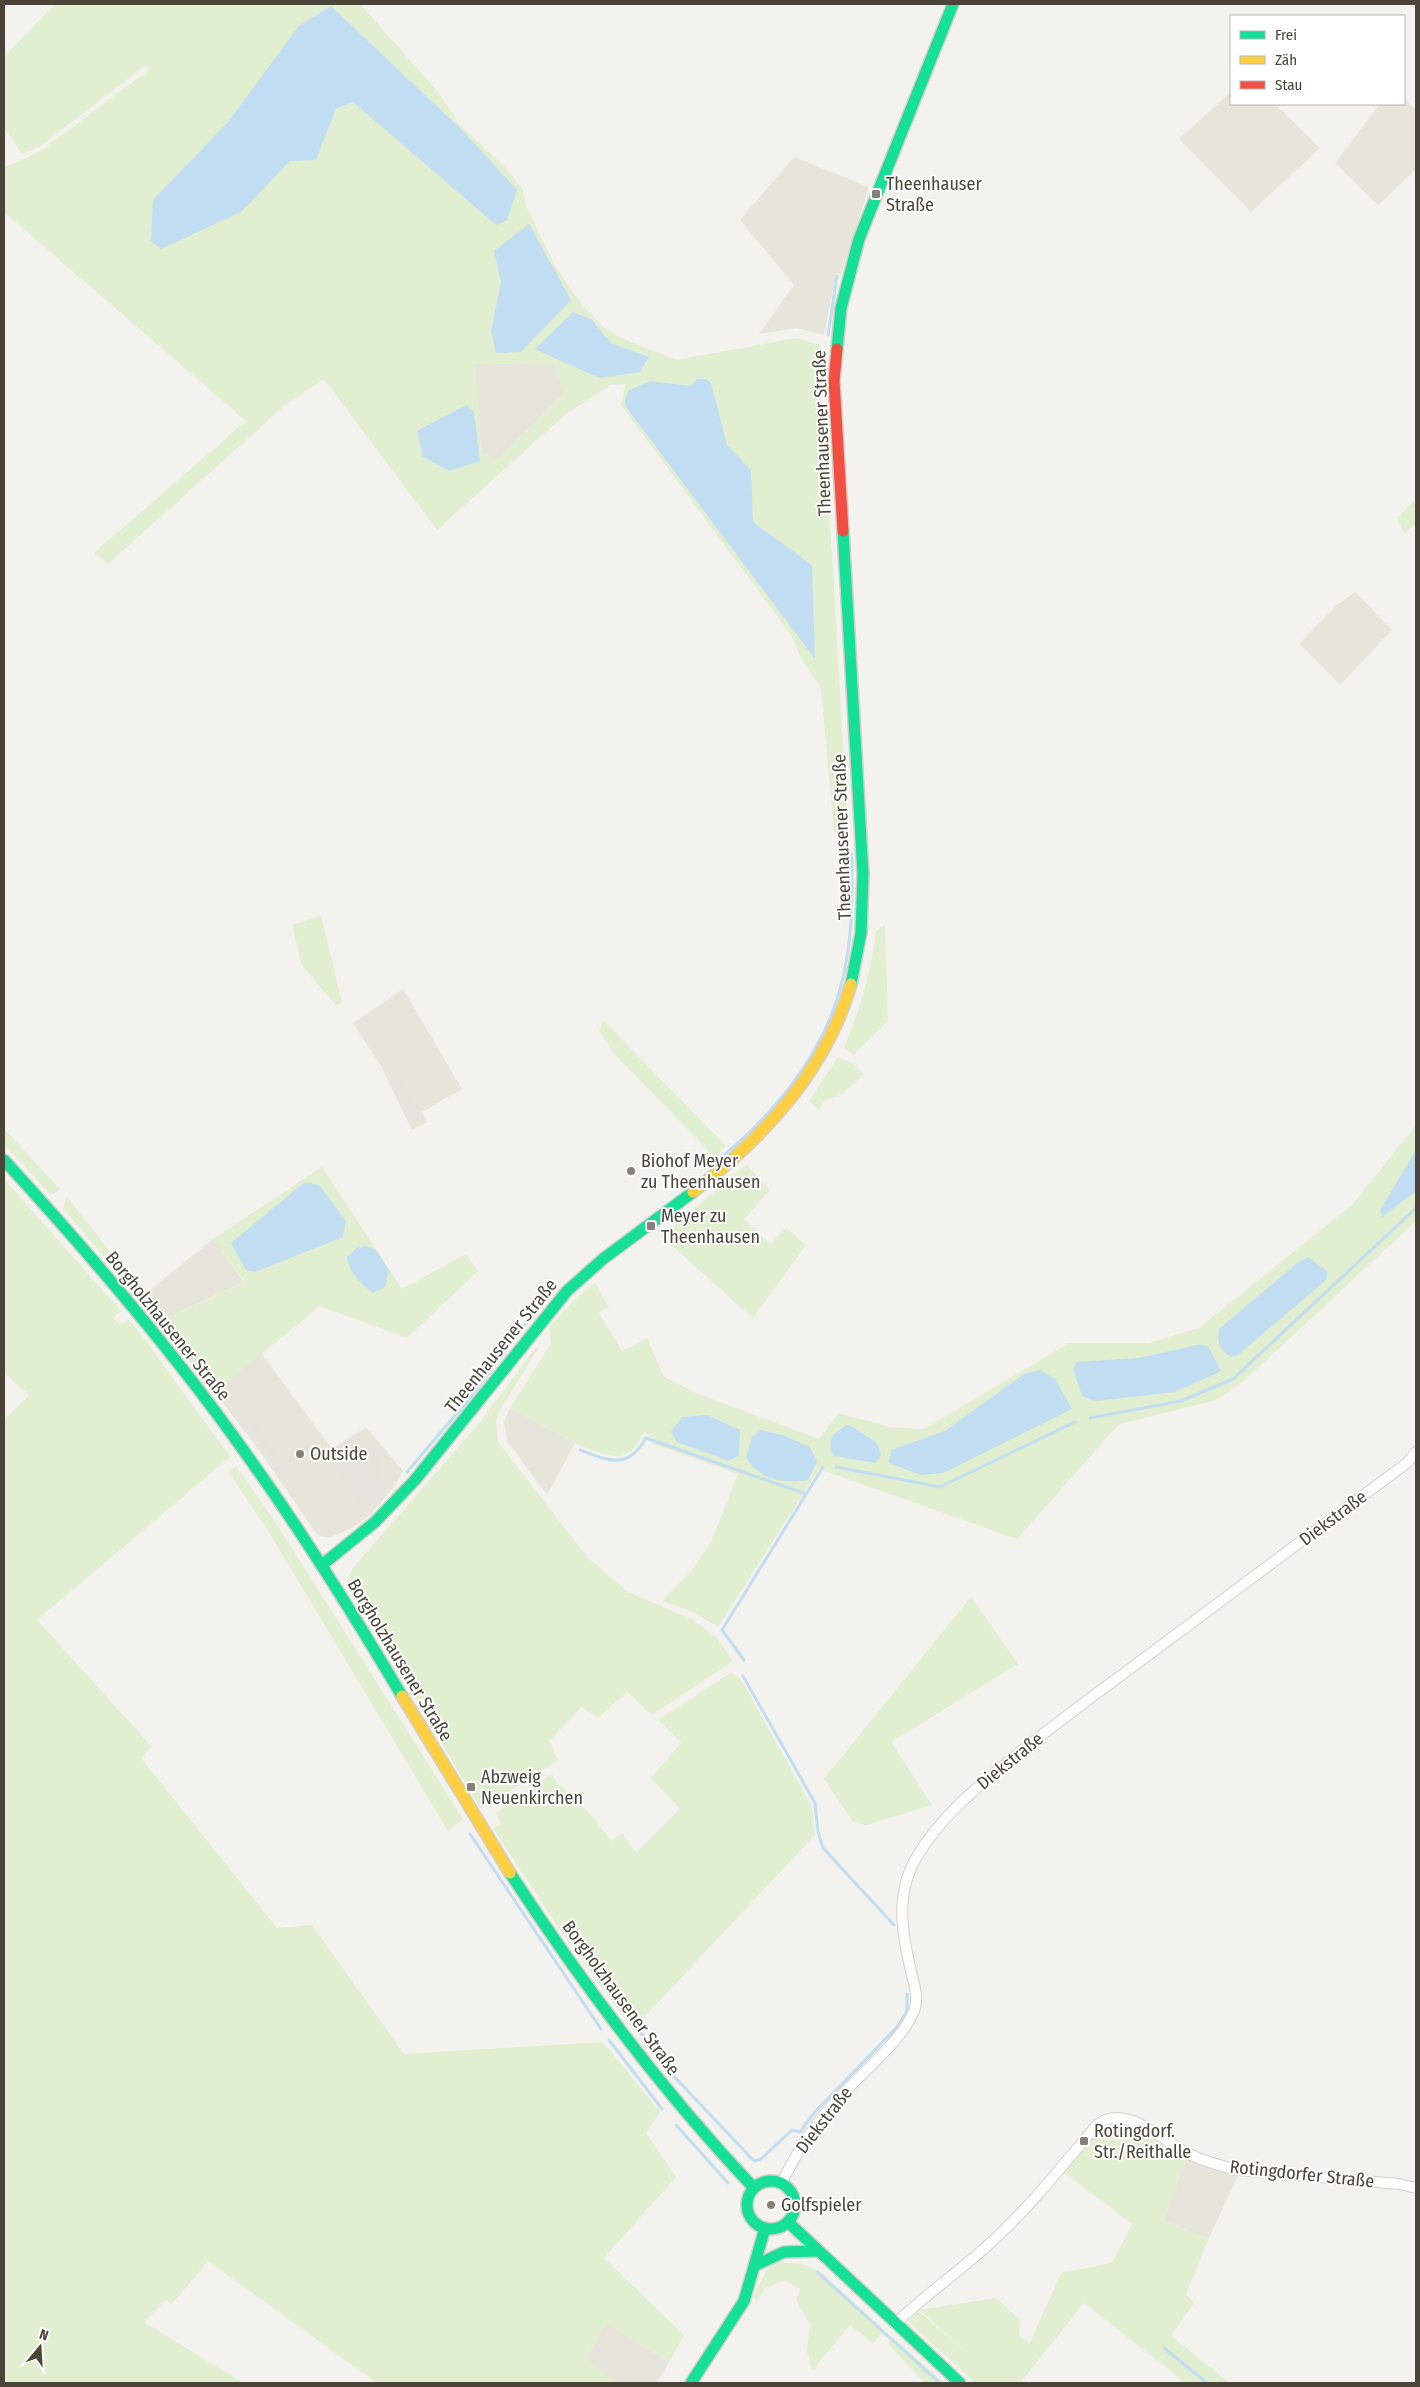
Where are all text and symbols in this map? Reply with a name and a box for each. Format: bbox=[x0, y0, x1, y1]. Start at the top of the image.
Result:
legend bbox=[1230, 15, 1405, 105]
text: Frei bbox=[1275, 26, 1297, 44]
text: Zäh bbox=[1275, 51, 1297, 69]
text: Stau bbox=[1275, 76, 1302, 94]
place label: Theenhauser Straße bbox=[886, 173, 982, 216]
marker: Theenhauser Straße bbox=[870, 188, 882, 200]
street label: Theenhausener Straße bbox=[808, 349, 836, 516]
street label: Theenhausener Straße bbox=[828, 753, 856, 920]
place label: Biohof Meyer zu Theenhausen bbox=[641, 1150, 760, 1193]
marker: Biohof Meyer zu Theenhausen bbox=[625, 1165, 637, 1177]
place label: Meyer zu Theenhausen bbox=[661, 1205, 760, 1248]
marker: Meyer zu Theenhausen bbox=[645, 1220, 657, 1232]
street label: Borgholzhausener Straße bbox=[101, 1247, 235, 1405]
street label: Theenhausener Straße bbox=[440, 1274, 562, 1417]
place label: Outside bbox=[310, 1443, 367, 1465]
marker: Outside bbox=[294, 1448, 306, 1460]
street label: Diekstraße bbox=[1295, 1485, 1371, 1551]
street label: Borgholzhausener Straße bbox=[343, 1575, 457, 1745]
street label: Diekstraße bbox=[972, 1728, 1048, 1794]
place label: Abzweig Neuenkirchen bbox=[481, 1766, 583, 1809]
marker: Abzweig Neuenkirchen bbox=[465, 1781, 477, 1793]
street label: Borgholzhausener Straße bbox=[557, 1916, 685, 2080]
street label: Diekstraße bbox=[791, 2082, 857, 2158]
place label: Rotingdorf. Str./Reithalle bbox=[1094, 2120, 1191, 2163]
marker: Rotingdorf. Str./Reithalle bbox=[1078, 2135, 1090, 2147]
street label: Rotingdorfer Straße bbox=[1229, 2155, 1375, 2193]
place label: Golfspieler bbox=[781, 2194, 862, 2216]
marker: Golfspieler bbox=[765, 2199, 777, 2211]
north arrow bbox=[15, 2322, 65, 2372]
text: N bbox=[37, 2326, 50, 2344]

